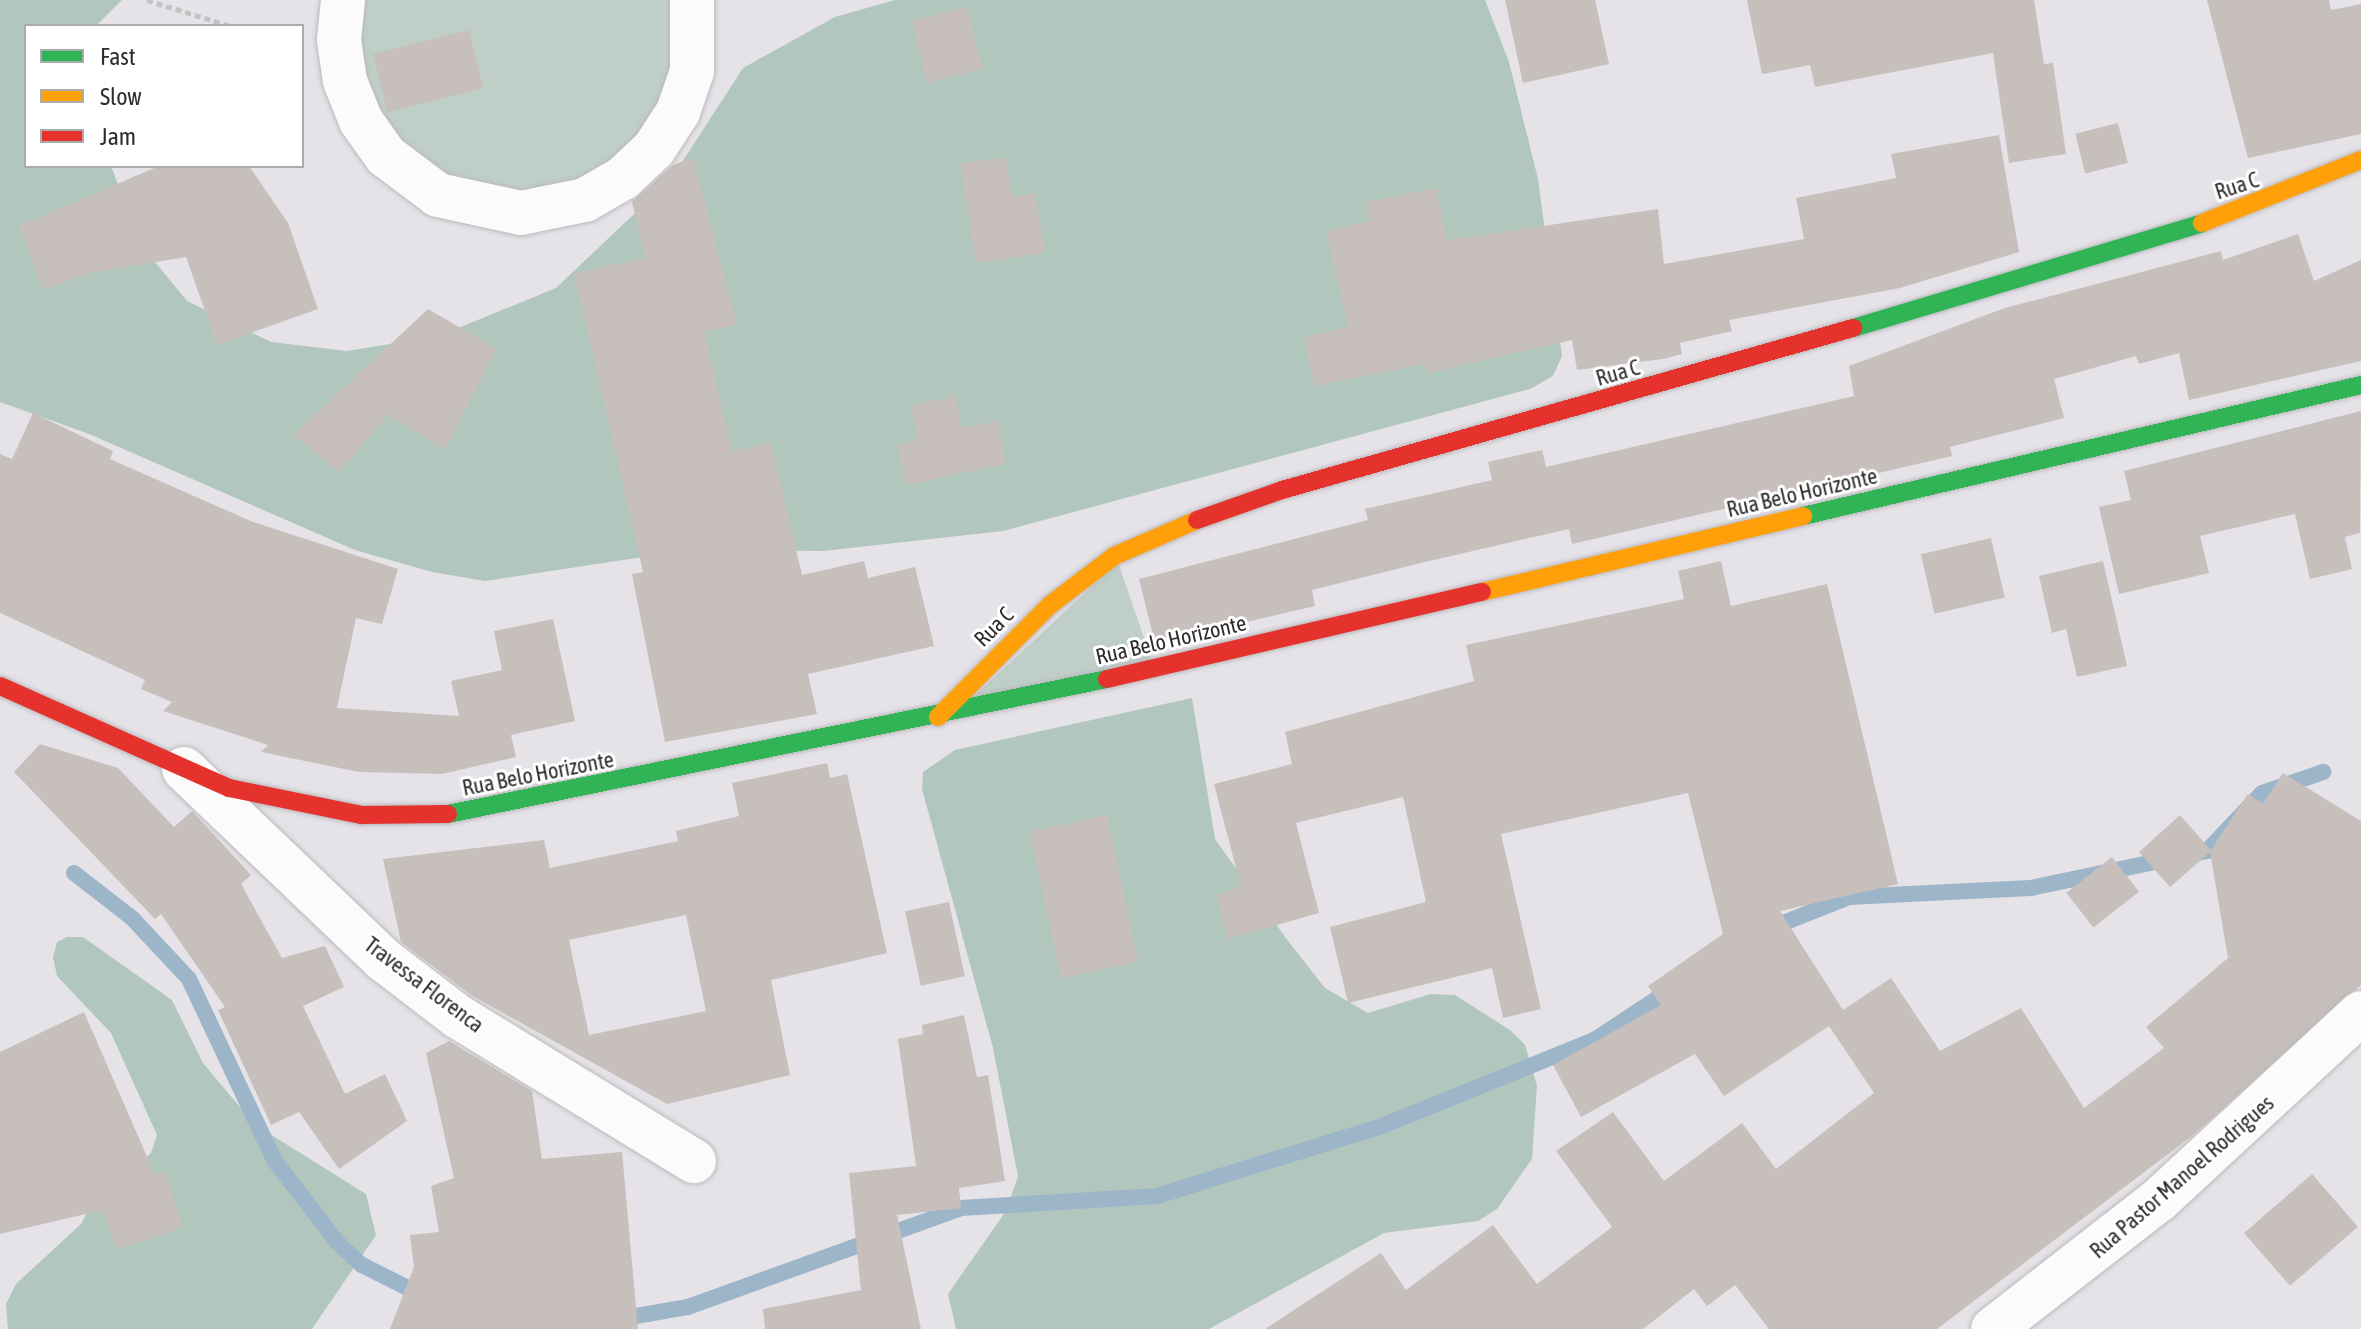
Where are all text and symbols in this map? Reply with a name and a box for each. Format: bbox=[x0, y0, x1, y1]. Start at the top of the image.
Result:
legend bbox=[24, 24, 304, 168]
text: Fast bbox=[100, 43, 136, 70]
text: Slow bbox=[100, 83, 142, 110]
text: Jam bbox=[100, 123, 136, 150]
street label: Rua C bbox=[2212, 167, 2262, 205]
street label: Rua C bbox=[1593, 354, 1643, 392]
street label: Rua Belo Horizonte bbox=[1724, 463, 1880, 523]
street label: Rua C bbox=[969, 602, 1019, 652]
street label: Rua Belo Horizonte bbox=[1093, 610, 1249, 670]
street label: Rua Belo Horizonte bbox=[460, 746, 616, 802]
street label: Travessa Florenca bbox=[359, 932, 489, 1038]
street label: Rua Pastor Manoel Rodrigues bbox=[2085, 1090, 2279, 1264]

